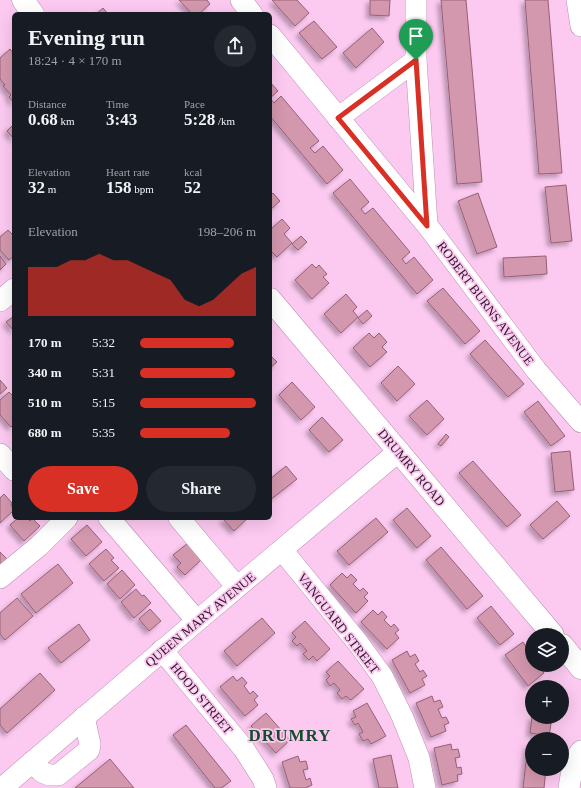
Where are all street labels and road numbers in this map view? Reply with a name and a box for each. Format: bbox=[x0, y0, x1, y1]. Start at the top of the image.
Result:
street label: ROBERT BURNS AVENUE bbox=[434, 238, 537, 368]
street label: DRUMRY ROAD bbox=[375, 426, 448, 509]
street label: QUEEN MARY AVENUE bbox=[142, 569, 259, 670]
street label: VANGUARD STREET bbox=[295, 570, 383, 677]
street label: HOOD STREET bbox=[167, 660, 236, 737]

